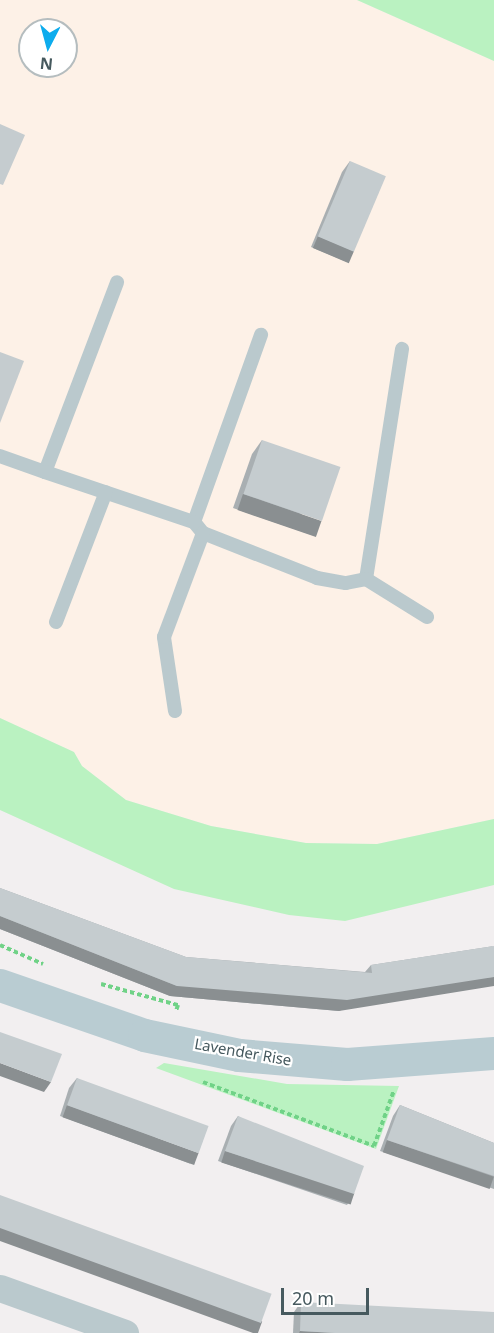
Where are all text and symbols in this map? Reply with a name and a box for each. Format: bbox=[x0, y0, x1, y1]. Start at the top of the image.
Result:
north arrow bbox=[18, 18, 78, 78]
text: N bbox=[39, 52, 54, 76]
street label: Lavender Rise bbox=[193, 1035, 293, 1069]
scale bar bbox=[284, 1276, 372, 1314]
text: 20 m bbox=[292, 1286, 334, 1310]

